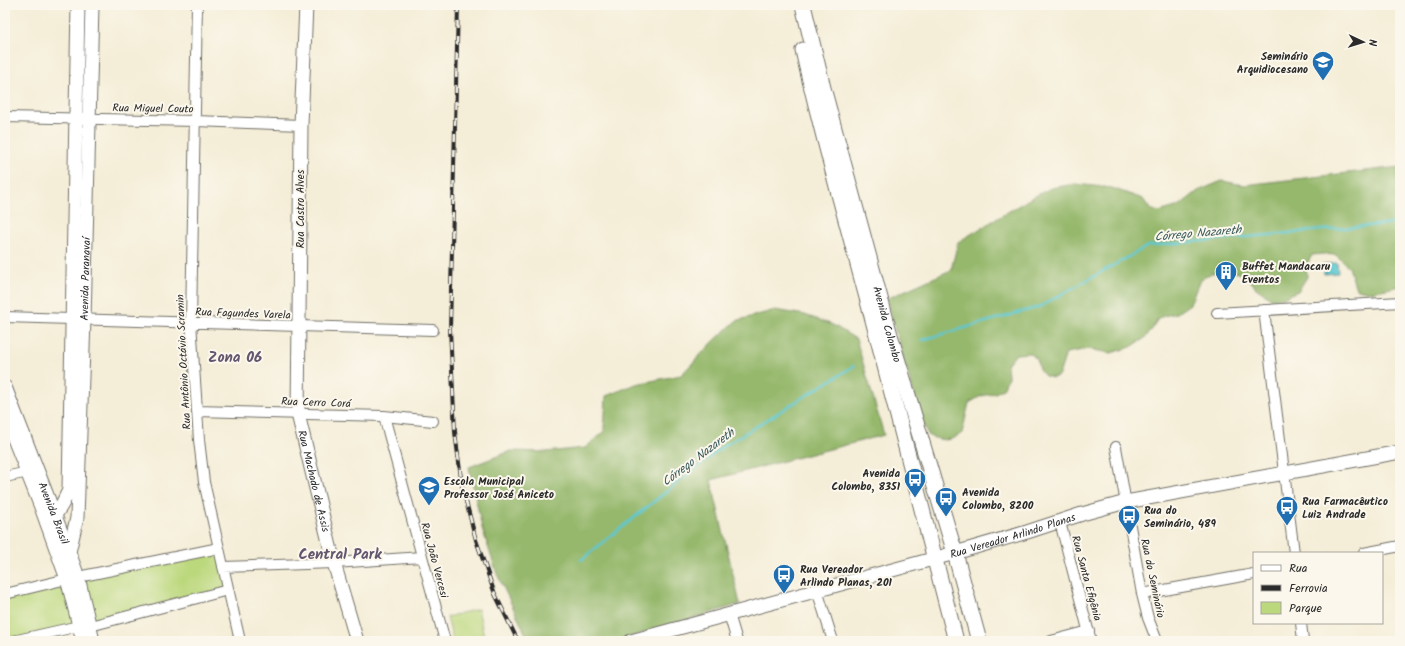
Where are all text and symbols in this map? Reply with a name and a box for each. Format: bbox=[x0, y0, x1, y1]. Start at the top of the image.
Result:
north arrow bbox=[1343, 22, 1383, 62]
text: N bbox=[1363, 39, 1381, 47]
place label: Seminário Arquidiocesano bbox=[1237, 48, 1308, 79]
school or university icon: Seminário Arquidiocesano bbox=[1310, 49, 1336, 82]
street label: Rua Miguel Couto bbox=[112, 99, 194, 119]
street label: Rua Castro Alves bbox=[292, 169, 310, 248]
water label: Córrego Nazareth bbox=[1154, 220, 1244, 247]
street label: Avenida Paranavaí bbox=[76, 235, 96, 321]
place label: Buffet Mandacaru Eventos bbox=[1242, 258, 1331, 289]
building icon: Buffet Mandacaru Eventos bbox=[1213, 259, 1239, 292]
street label: Avenida Colombo bbox=[867, 284, 906, 365]
street label: Rua Antônio Octávio Scramin bbox=[171, 294, 197, 430]
street label: Rua Fagundes Varela bbox=[195, 303, 291, 325]
district label: Zona 06 bbox=[208, 346, 262, 370]
street label: Rua Cerro Corá bbox=[281, 393, 353, 413]
water label: Córrego Nazareth bbox=[658, 423, 740, 491]
street label: Rua Machado de Assis bbox=[292, 428, 334, 534]
place label: Avenida Colombo, 8351 bbox=[831, 465, 901, 496]
bus stop icon: Avenida Colombo, 8351 bbox=[902, 466, 928, 499]
place label: Escola Municipal Professor José Aniceto bbox=[444, 473, 554, 504]
school or university icon: Escola Municipal Professor José Aniceto bbox=[416, 474, 442, 507]
street label: Avenida Brasil bbox=[33, 479, 73, 547]
place label: Avenida Colombo, 8200 bbox=[962, 484, 1034, 515]
bus stop icon: Avenida Colombo, 8200 bbox=[933, 485, 959, 518]
place label: Rua Farmacêutico Luiz Andrade bbox=[1302, 493, 1388, 524]
bus stop icon: Rua Farmacêutico Luiz Andrade bbox=[1274, 494, 1300, 527]
place label: Rua do Seminário, 489 bbox=[1144, 502, 1217, 533]
bus stop icon: Rua do Seminário, 489 bbox=[1116, 503, 1142, 536]
street label: Rua Vereador Arlindo Planas bbox=[948, 509, 1078, 564]
street label: Rua João Vercesi bbox=[415, 520, 453, 600]
street label: Rua Santa Efigênia bbox=[1066, 533, 1106, 623]
street label: Rua do Seminário bbox=[1135, 537, 1169, 620]
district label: Central Park bbox=[298, 543, 382, 567]
legend bbox=[1253, 552, 1383, 624]
text: Rua bbox=[1289, 559, 1308, 578]
place label: Rua Vereador Arlindo Planas, 201 bbox=[800, 561, 893, 592]
bus stop icon: Rua Vereador Arlindo Planas, 201 bbox=[771, 562, 797, 595]
text: Ferrovia bbox=[1289, 579, 1328, 598]
text: Parque bbox=[1289, 599, 1323, 618]

